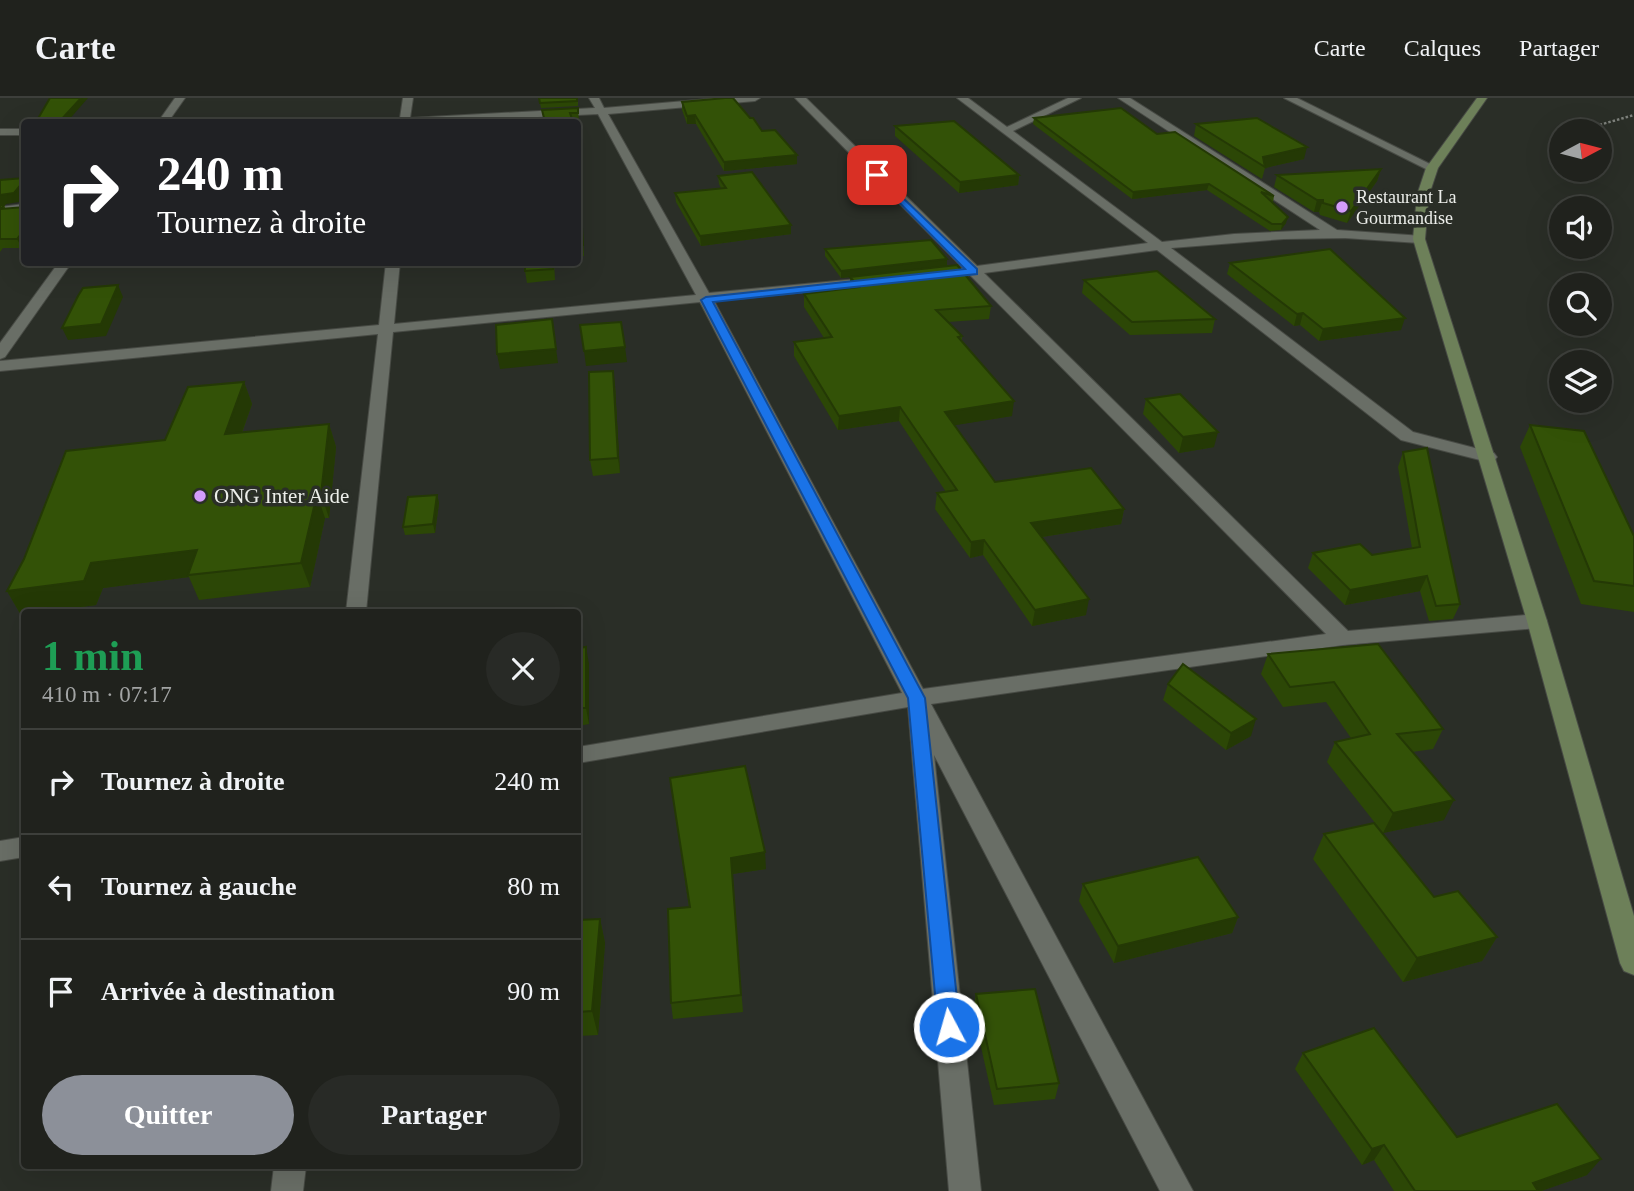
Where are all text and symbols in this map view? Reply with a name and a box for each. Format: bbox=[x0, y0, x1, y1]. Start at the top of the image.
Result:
text: Carte bbox=[35, 30, 116, 66]
text: Carte bbox=[1314, 35, 1366, 61]
text: Calques bbox=[1404, 35, 1481, 61]
text: Partager bbox=[1519, 35, 1599, 61]
north arrow bbox=[1549, 119, 1612, 182]
map controls bbox=[1549, 119, 1612, 413]
pin bbox=[847, 145, 907, 205]
text: 240 m bbox=[157, 146, 284, 201]
icon: right bbox=[42, 147, 133, 238]
icon: arrive bbox=[858, 156, 896, 194]
place label: Restaurant La Gourmandise bbox=[1356, 187, 1456, 228]
button: sound bbox=[1549, 196, 1612, 259]
marker: Restaurant La Gourmandise bbox=[1334, 199, 1350, 215]
text: Tournez à droite bbox=[157, 204, 366, 240]
button: search bbox=[1549, 273, 1612, 336]
button: layers bbox=[1549, 350, 1612, 413]
place label: ONG Inter Aide bbox=[214, 484, 349, 508]
marker: ONG Inter Aide bbox=[192, 488, 208, 504]
button: close bbox=[486, 632, 560, 706]
text: 1 min bbox=[42, 633, 144, 679]
text: 410 m · 07:17 bbox=[42, 682, 172, 707]
icon: right bbox=[42, 763, 80, 801]
text: Tournez à droite bbox=[101, 767, 284, 796]
text: 240 m bbox=[494, 767, 560, 796]
icon: left bbox=[42, 868, 80, 906]
text: Tournez à gauche bbox=[101, 872, 297, 901]
text: 80 m bbox=[507, 872, 560, 901]
icon: arrive bbox=[42, 973, 80, 1011]
text: Arrivée à destination bbox=[101, 977, 335, 1006]
text: 90 m bbox=[507, 977, 560, 1006]
position arrow bbox=[912, 990, 986, 1064]
button: Quitter bbox=[42, 1075, 294, 1155]
button: Partager bbox=[308, 1075, 560, 1155]

